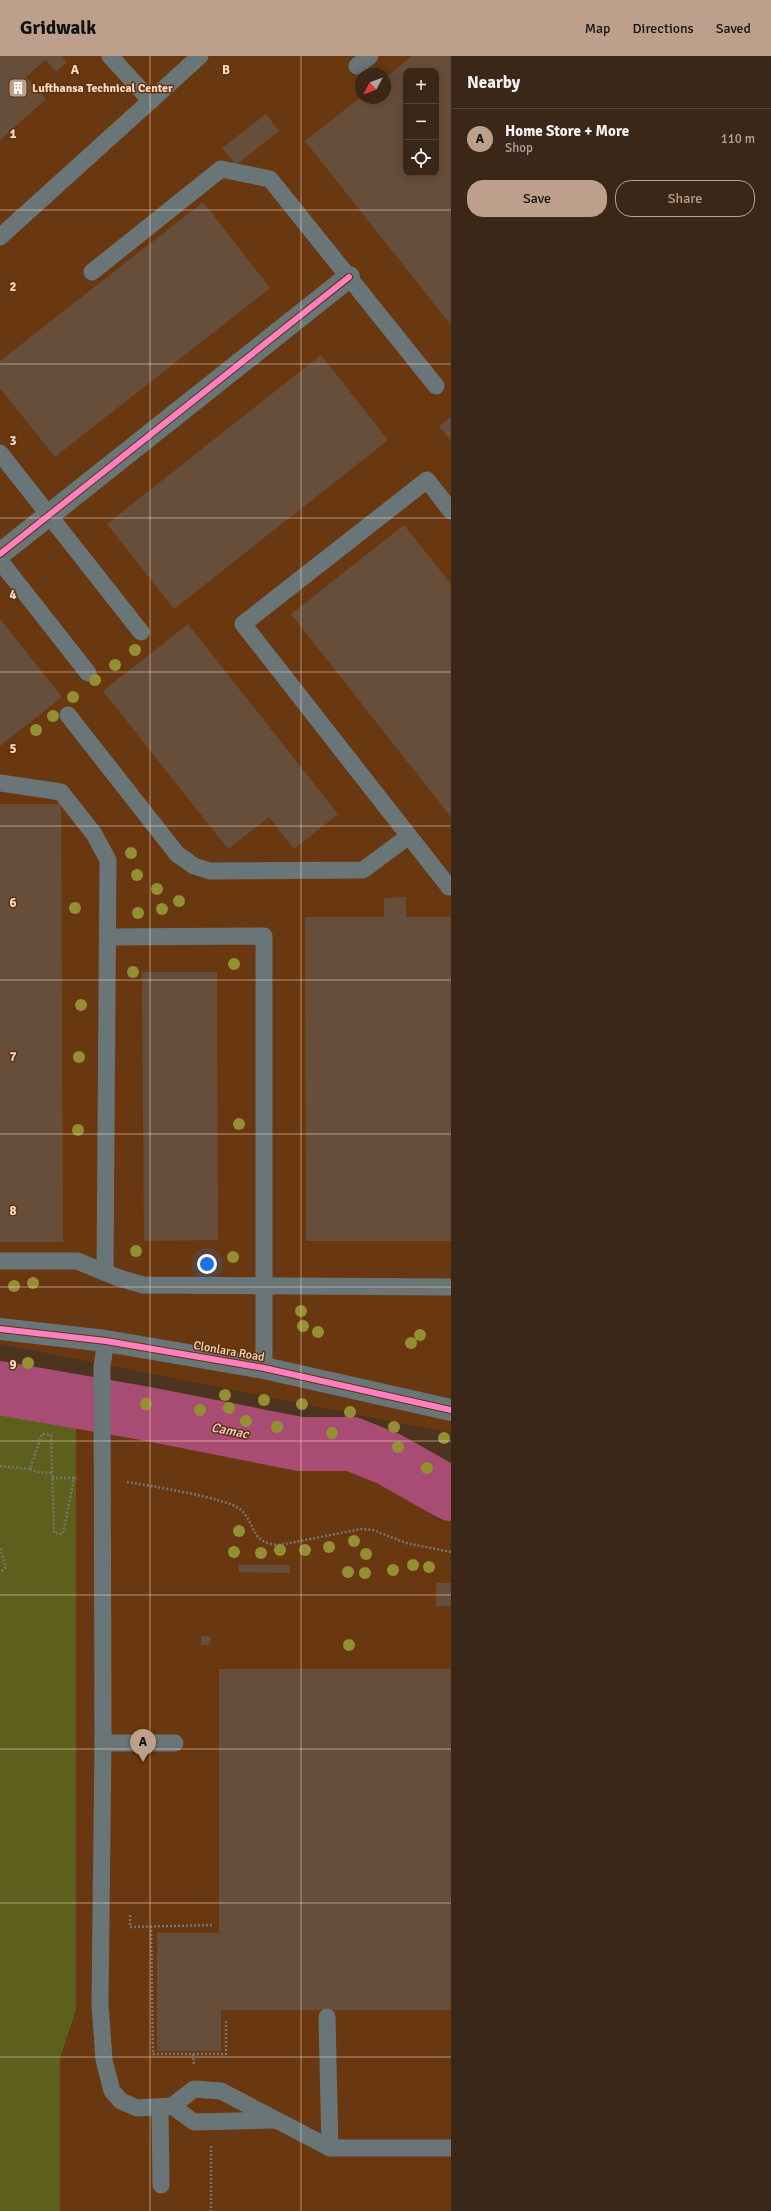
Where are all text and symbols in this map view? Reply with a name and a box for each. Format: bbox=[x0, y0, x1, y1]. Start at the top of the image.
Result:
text: Gridwalk bbox=[20, 16, 96, 40]
text: Map bbox=[585, 20, 611, 37]
text: Directions bbox=[633, 20, 694, 37]
text: Saved bbox=[716, 20, 751, 37]
text: A bbox=[71, 62, 80, 78]
text: B bbox=[222, 62, 230, 78]
north arrow bbox=[355, 68, 391, 104]
map controls bbox=[403, 68, 439, 176]
button: + bbox=[403, 68, 439, 104]
text: Nearby bbox=[467, 72, 520, 93]
building icon: Lufthansa Technical Center bbox=[7, 77, 29, 99]
place label: Lufthansa Technical Center bbox=[32, 81, 173, 96]
button: − bbox=[403, 104, 439, 140]
text: Home Store + More bbox=[505, 122, 629, 140]
text: 1 bbox=[9, 126, 17, 142]
text: A bbox=[476, 131, 484, 147]
text: 110 m bbox=[721, 131, 755, 147]
button: locate bbox=[403, 140, 439, 176]
text: Shop bbox=[505, 140, 533, 156]
button: Save bbox=[467, 180, 607, 217]
button: Share bbox=[615, 180, 755, 217]
text: 2 bbox=[9, 279, 17, 295]
text: 3 bbox=[9, 433, 17, 449]
text: 4 bbox=[9, 587, 17, 603]
text: 5 bbox=[9, 741, 17, 757]
text: 6 bbox=[9, 895, 17, 911]
text: 7 bbox=[9, 1049, 17, 1065]
text: 8 bbox=[9, 1203, 17, 1219]
your location bbox=[197, 1254, 217, 1274]
street label: Clonlara Road bbox=[192, 1338, 266, 1365]
text: 9 bbox=[9, 1357, 17, 1373]
water label: Camac bbox=[210, 1420, 251, 1443]
pin: A bbox=[130, 1729, 156, 1762]

